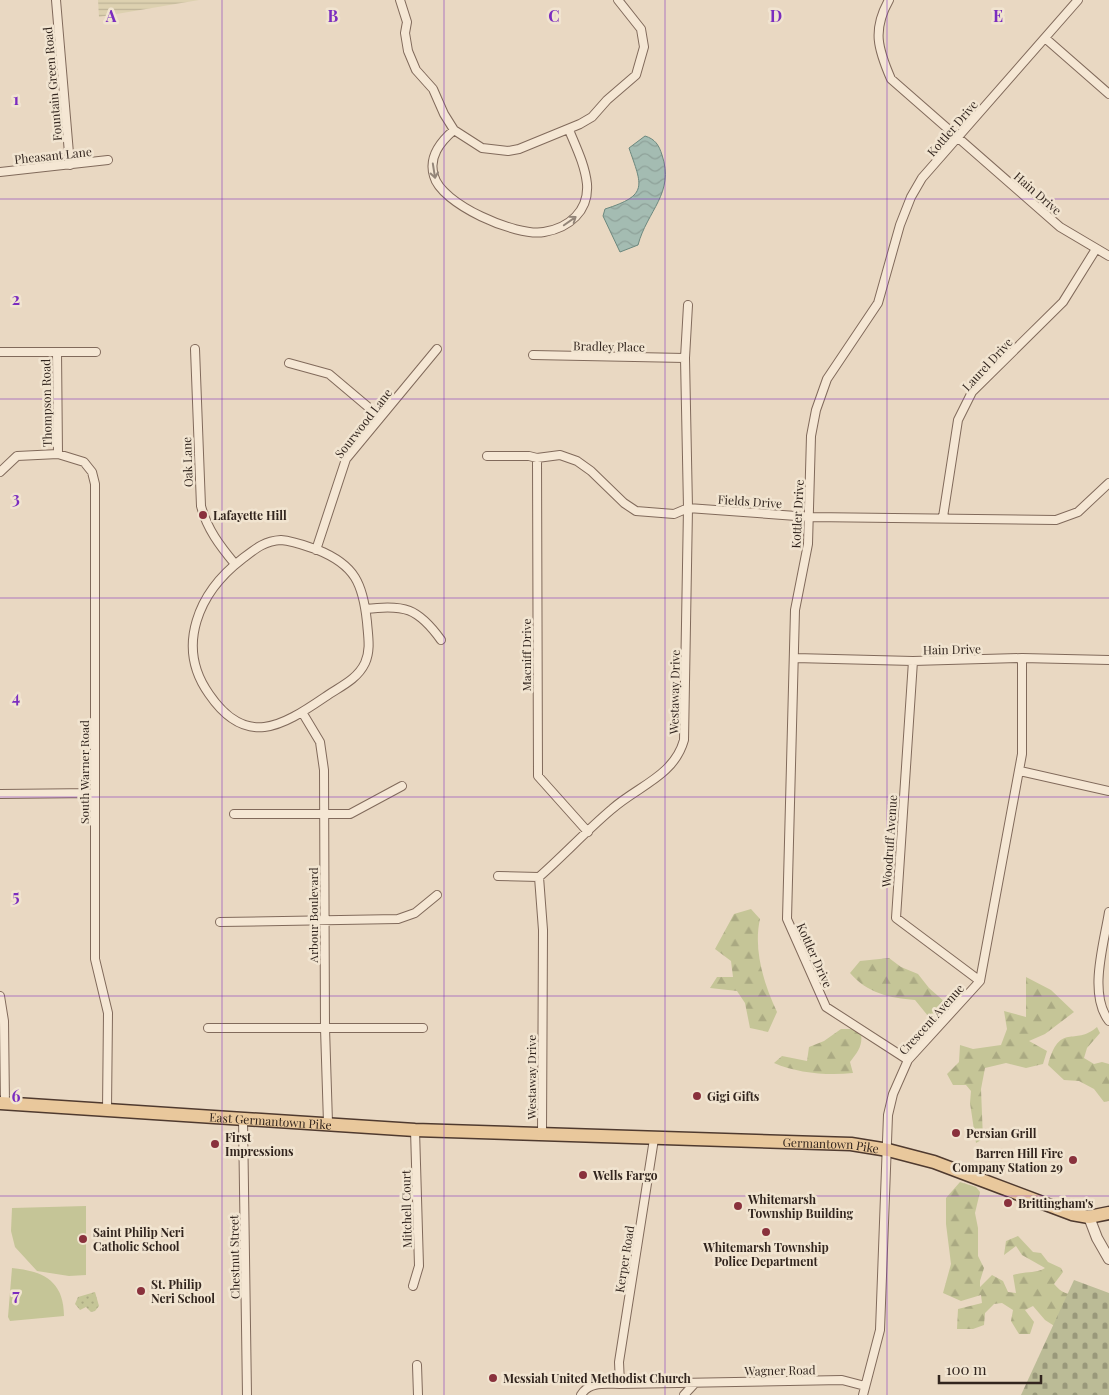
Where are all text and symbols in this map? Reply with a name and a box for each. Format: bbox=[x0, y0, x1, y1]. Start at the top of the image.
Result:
text: A bbox=[105, 5, 117, 26]
text: B bbox=[328, 5, 339, 26]
text: C bbox=[548, 5, 560, 26]
text: D bbox=[770, 5, 782, 26]
text: E bbox=[993, 5, 1003, 26]
street label: Fountain Green Road bbox=[39, 26, 65, 142]
text: 1 bbox=[13, 88, 19, 109]
street label: Kottler Drive bbox=[923, 97, 981, 159]
street label: Pheasant Lane bbox=[13, 143, 93, 167]
one-way arrow bbox=[429, 163, 439, 179]
street label: Hain Drive bbox=[1011, 168, 1065, 218]
one-way arrow bbox=[563, 216, 577, 226]
text: 2 bbox=[12, 288, 20, 309]
street label: Laurel Drive bbox=[958, 334, 1016, 394]
street label: Bradley Place bbox=[573, 337, 645, 355]
street label: Thompson Road bbox=[37, 359, 55, 447]
street label: Sourwood Lane bbox=[331, 385, 395, 461]
street label: Oak Lane bbox=[178, 436, 196, 488]
street label: Kottler Drive bbox=[787, 479, 807, 549]
text: 3 bbox=[12, 487, 20, 508]
street label: Fields Drive bbox=[717, 491, 783, 511]
place label: Lafayette Hill bbox=[213, 507, 287, 523]
marker: Lafayette Hill bbox=[197, 509, 209, 521]
street label: Macniff Drive bbox=[518, 618, 534, 692]
street label: Hain Drive bbox=[923, 640, 981, 658]
street label: Westaway Drive bbox=[665, 649, 683, 736]
text: 4 bbox=[12, 686, 20, 707]
street label: South Warner Road bbox=[76, 720, 92, 824]
street label: Woodruff Avenue bbox=[878, 794, 900, 889]
street label: Arbour Boulevard bbox=[305, 867, 321, 964]
text: 5 bbox=[12, 885, 20, 906]
street label: Kottler Drive bbox=[794, 920, 836, 990]
street label: Crescent Avenue bbox=[895, 980, 967, 1058]
street label: Westaway Drive bbox=[523, 1035, 539, 1120]
text: 6 bbox=[12, 1085, 21, 1106]
place label: Gigi Gifts bbox=[707, 1088, 760, 1104]
marker: Gigi Gifts bbox=[691, 1090, 703, 1102]
street label: East Germantown Pike bbox=[209, 1109, 332, 1133]
place label: Persian Grill bbox=[966, 1125, 1037, 1141]
marker: Persian Grill bbox=[950, 1127, 962, 1139]
place label: First Impressions bbox=[225, 1129, 294, 1159]
street label: Germantown Pike bbox=[782, 1134, 880, 1156]
marker: First Impressions bbox=[209, 1138, 221, 1150]
place label: Barren Hill Fire Company Station 29 bbox=[952, 1145, 1063, 1175]
marker: Barren Hill Fire Company Station 29 bbox=[1067, 1154, 1079, 1166]
place label: Wells Fargo bbox=[592, 1167, 658, 1183]
street label: Mitchell Court bbox=[397, 1169, 415, 1248]
marker: Wells Fargo bbox=[577, 1169, 589, 1181]
place label: Whitemarsh Township Building bbox=[747, 1191, 854, 1221]
place label: Brittingham's bbox=[1018, 1195, 1094, 1211]
marker: Brittingham's bbox=[1002, 1197, 1014, 1209]
marker: Whitemarsh Township Building bbox=[732, 1200, 744, 1212]
street label: Chestnut Street bbox=[225, 1214, 243, 1299]
place label: Saint Philip Neri Catholic School bbox=[93, 1224, 184, 1254]
street label: Kerper Road bbox=[611, 1224, 637, 1294]
marker: Whitemarsh Township Police Department bbox=[760, 1226, 772, 1238]
marker: Saint Philip Neri Catholic School bbox=[77, 1233, 89, 1245]
place label: Whitemarsh Township Police Department bbox=[702, 1239, 829, 1269]
place label: St. Philip Neri School bbox=[151, 1276, 215, 1306]
text: 7 bbox=[12, 1284, 20, 1305]
marker: St. Philip Neri School bbox=[135, 1285, 147, 1297]
scale bar bbox=[939, 1352, 1042, 1384]
text: 100 m bbox=[946, 1359, 987, 1379]
street label: Wagner Road bbox=[743, 1361, 816, 1379]
place label: Messiah United Methodist Church bbox=[503, 1370, 692, 1386]
marker: Messiah United Methodist Church bbox=[487, 1372, 499, 1384]

